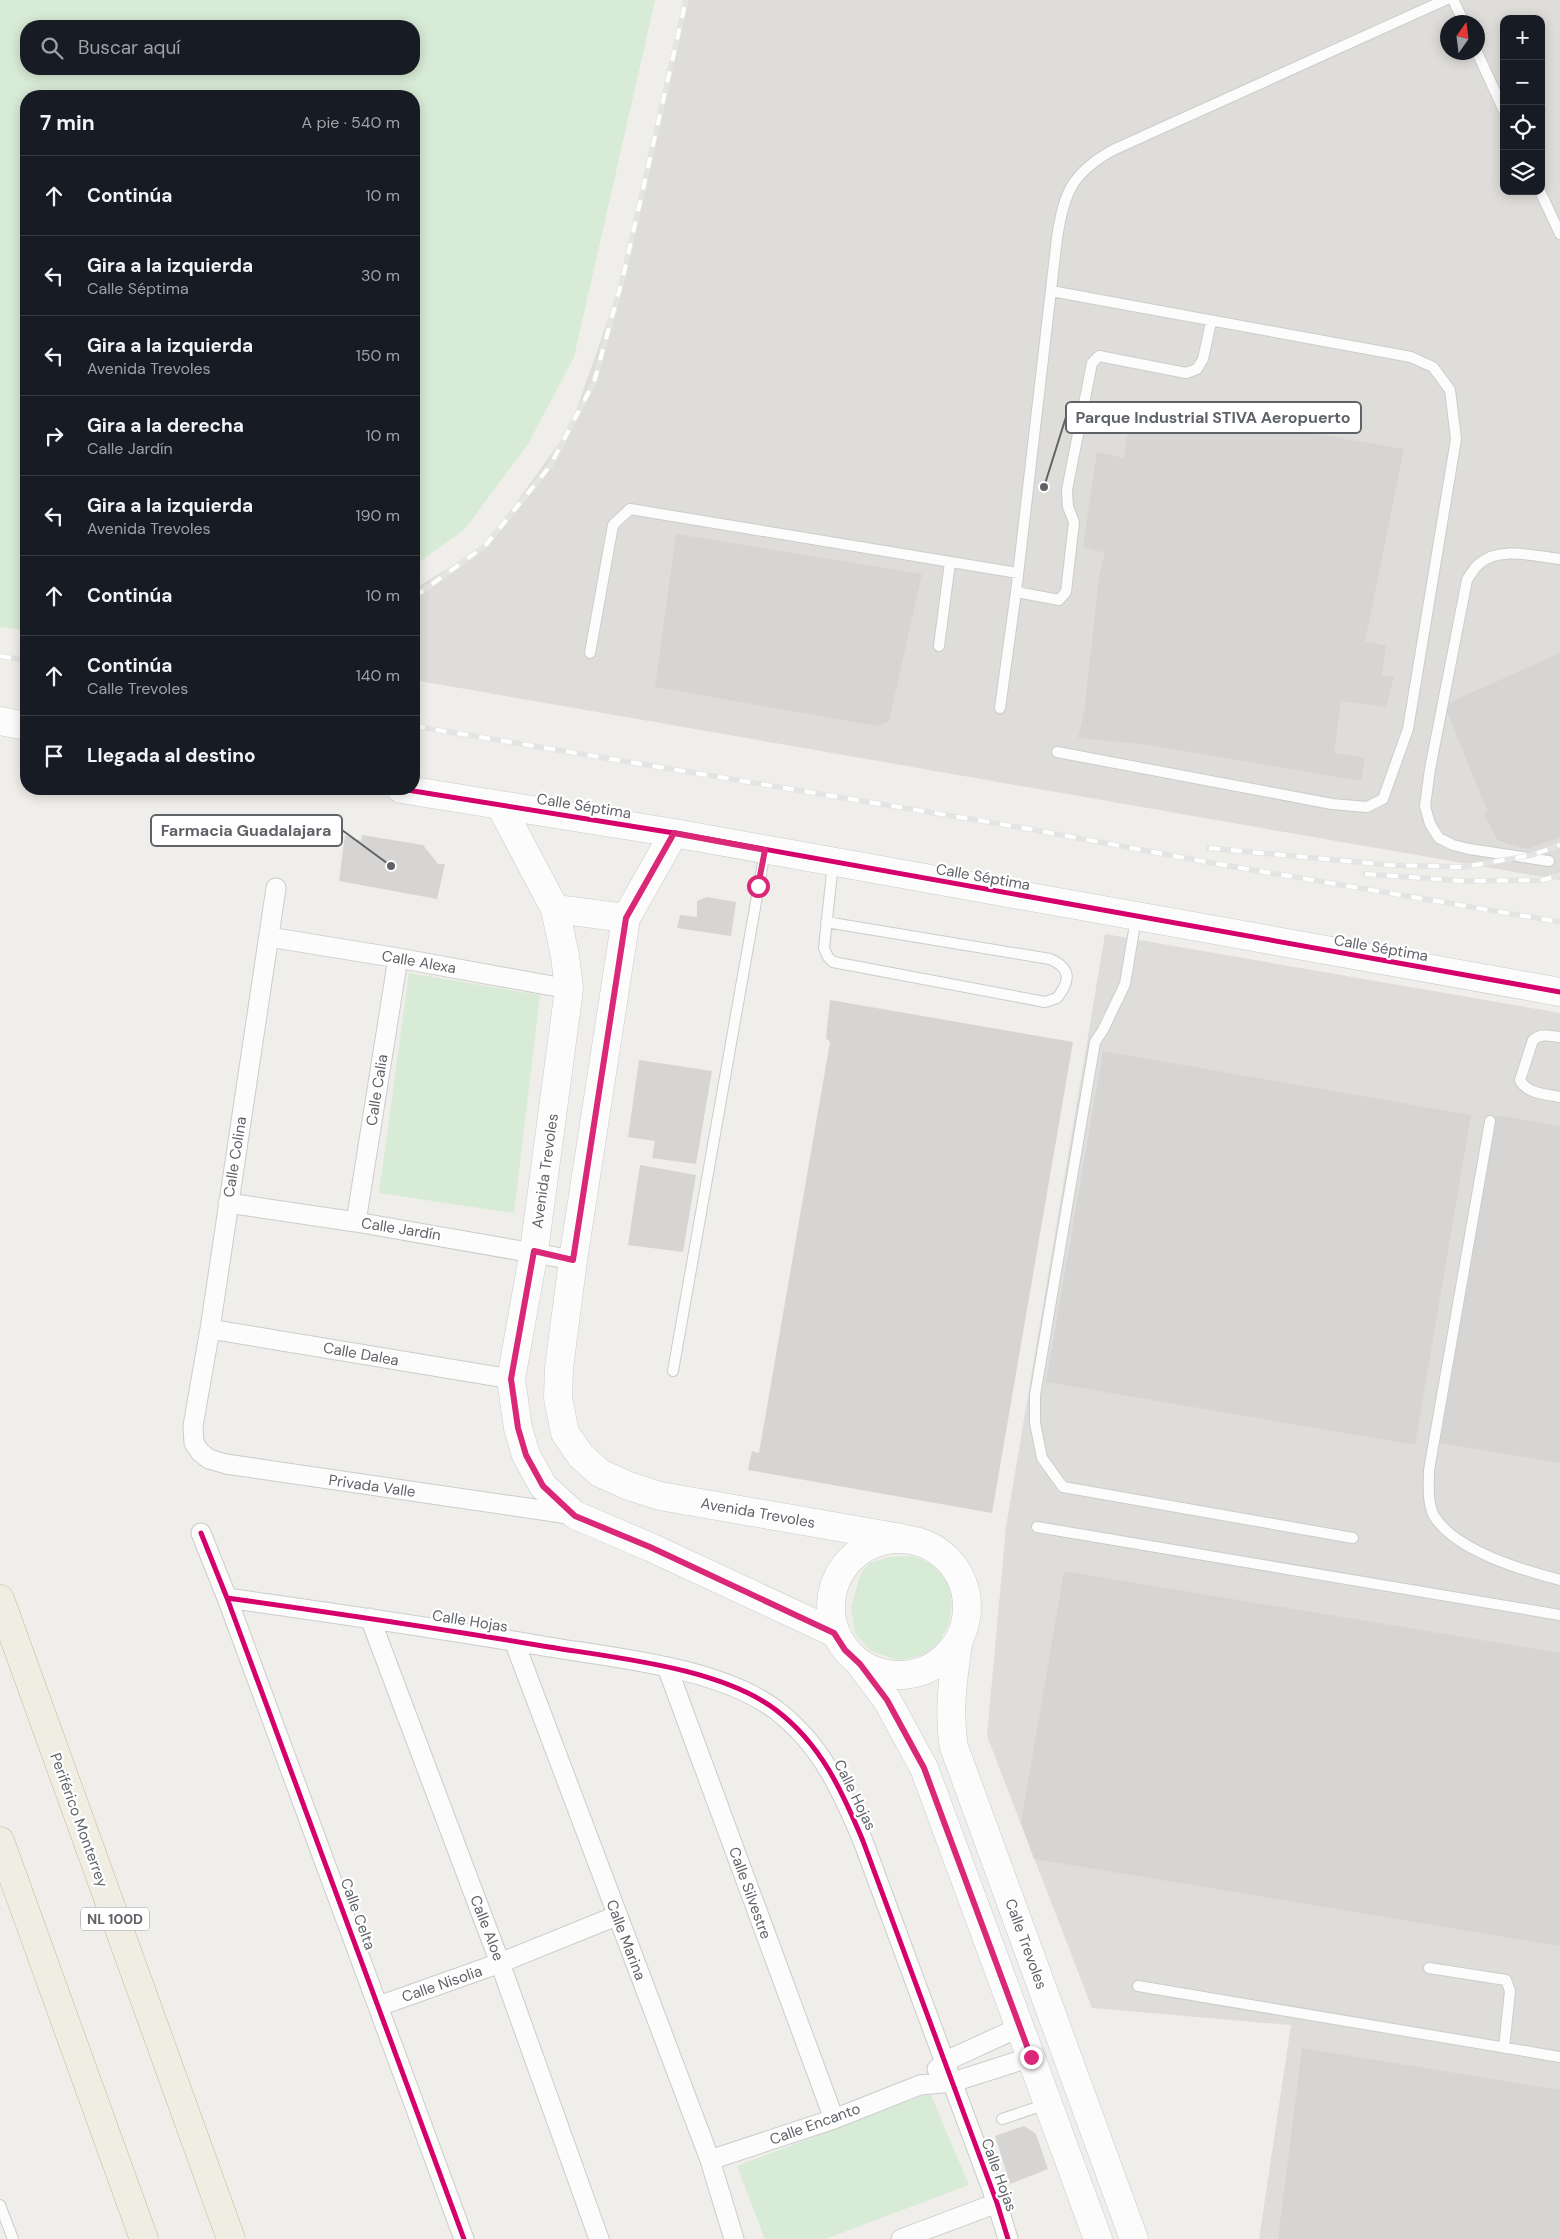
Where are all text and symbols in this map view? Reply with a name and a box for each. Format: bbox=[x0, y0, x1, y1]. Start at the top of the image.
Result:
north arrow bbox=[1440, 15, 1485, 60]
map controls bbox=[1500, 15, 1545, 195]
button: + bbox=[1500, 15, 1545, 60]
search box bbox=[20, 20, 420, 75]
icon: search bbox=[38, 34, 66, 62]
text: Buscar aquí bbox=[78, 35, 181, 60]
button: − bbox=[1500, 60, 1545, 105]
button: locate bbox=[1500, 105, 1545, 150]
text: 7 min bbox=[40, 109, 95, 137]
text: A pie · 540 m bbox=[302, 112, 400, 133]
button: layers bbox=[1500, 150, 1545, 195]
icon: ahead bbox=[40, 182, 68, 210]
text: Continúa bbox=[87, 183, 172, 208]
text: 10 m bbox=[366, 185, 400, 206]
text: Gira a la izquierda bbox=[87, 253, 253, 278]
icon: left bbox=[40, 262, 68, 290]
text: 30 m bbox=[361, 265, 400, 286]
text: Calle Séptima bbox=[87, 278, 189, 299]
text: Gira a la izquierda bbox=[87, 333, 253, 358]
icon: left bbox=[40, 342, 68, 370]
text: 150 m bbox=[356, 345, 400, 366]
text: Avenida Trevoles bbox=[87, 358, 211, 379]
callout: Parque Industrial STIVA Aeropuerto bbox=[1066, 402, 1361, 433]
text: Parque Industrial STIVA Aeropuerto bbox=[1075, 407, 1351, 428]
text: Gira a la derecha bbox=[87, 413, 244, 438]
icon: right bbox=[40, 422, 68, 450]
text: 10 m bbox=[366, 425, 400, 446]
text: Calle Jardín bbox=[87, 438, 173, 459]
text: Gira a la izquierda bbox=[87, 493, 253, 518]
icon: left bbox=[40, 502, 68, 530]
text: 190 m bbox=[356, 505, 400, 526]
text: Avenida Trevoles bbox=[87, 518, 211, 539]
icon: ahead bbox=[40, 582, 68, 610]
text: Continúa bbox=[87, 583, 172, 608]
text: 10 m bbox=[366, 585, 400, 606]
text: Continúa bbox=[87, 653, 172, 678]
icon: ahead bbox=[40, 662, 68, 690]
text: 140 m bbox=[356, 665, 400, 686]
text: Calle Trevoles bbox=[87, 678, 188, 699]
icon: arrive bbox=[40, 742, 68, 770]
text: Llegada al destino bbox=[87, 743, 256, 768]
street label: Calle Séptima bbox=[535, 789, 633, 823]
callout: Farmacia Guadalajara bbox=[151, 815, 342, 846]
text: Farmacia Guadalajara bbox=[161, 820, 331, 841]
street label: Calle Séptima bbox=[934, 859, 1032, 895]
route start bbox=[747, 875, 770, 898]
street label: Calle Séptima bbox=[1332, 930, 1430, 966]
street label: Calle Alexa bbox=[380, 946, 458, 978]
street label: Calle Calia bbox=[361, 1053, 393, 1127]
street label: Avenida Trevoles bbox=[527, 1112, 563, 1230]
street label: Calle Colina bbox=[219, 1115, 251, 1199]
street label: Calle Jardín bbox=[360, 1213, 442, 1245]
street label: Calle Dalea bbox=[322, 1337, 400, 1371]
street label: Privada Valle bbox=[327, 1470, 417, 1502]
street label: Avenida Trevoles bbox=[699, 1493, 817, 1533]
street label: Calle Hojas bbox=[431, 1605, 509, 1637]
street label: Periférico Monterrey bbox=[45, 1750, 113, 1891]
street label: Calle Hojas bbox=[829, 1756, 881, 1834]
street label: Calle Silvestre bbox=[724, 1844, 776, 1942]
street label: Calle Celta bbox=[336, 1875, 380, 1953]
street label: Calle Aloe bbox=[465, 1892, 509, 1964]
street label: Calle Trevoles bbox=[1000, 1896, 1052, 1992]
street label: Calle Marina bbox=[601, 1897, 651, 1983]
road number: NL 100D bbox=[81, 1908, 149, 1930]
street label: Calle Nisolia bbox=[399, 1961, 485, 2007]
route end bbox=[1020, 2046, 1043, 2069]
street label: Calle Encanto bbox=[767, 2098, 863, 2150]
street label: Calle Hojas bbox=[977, 2136, 1021, 2214]

